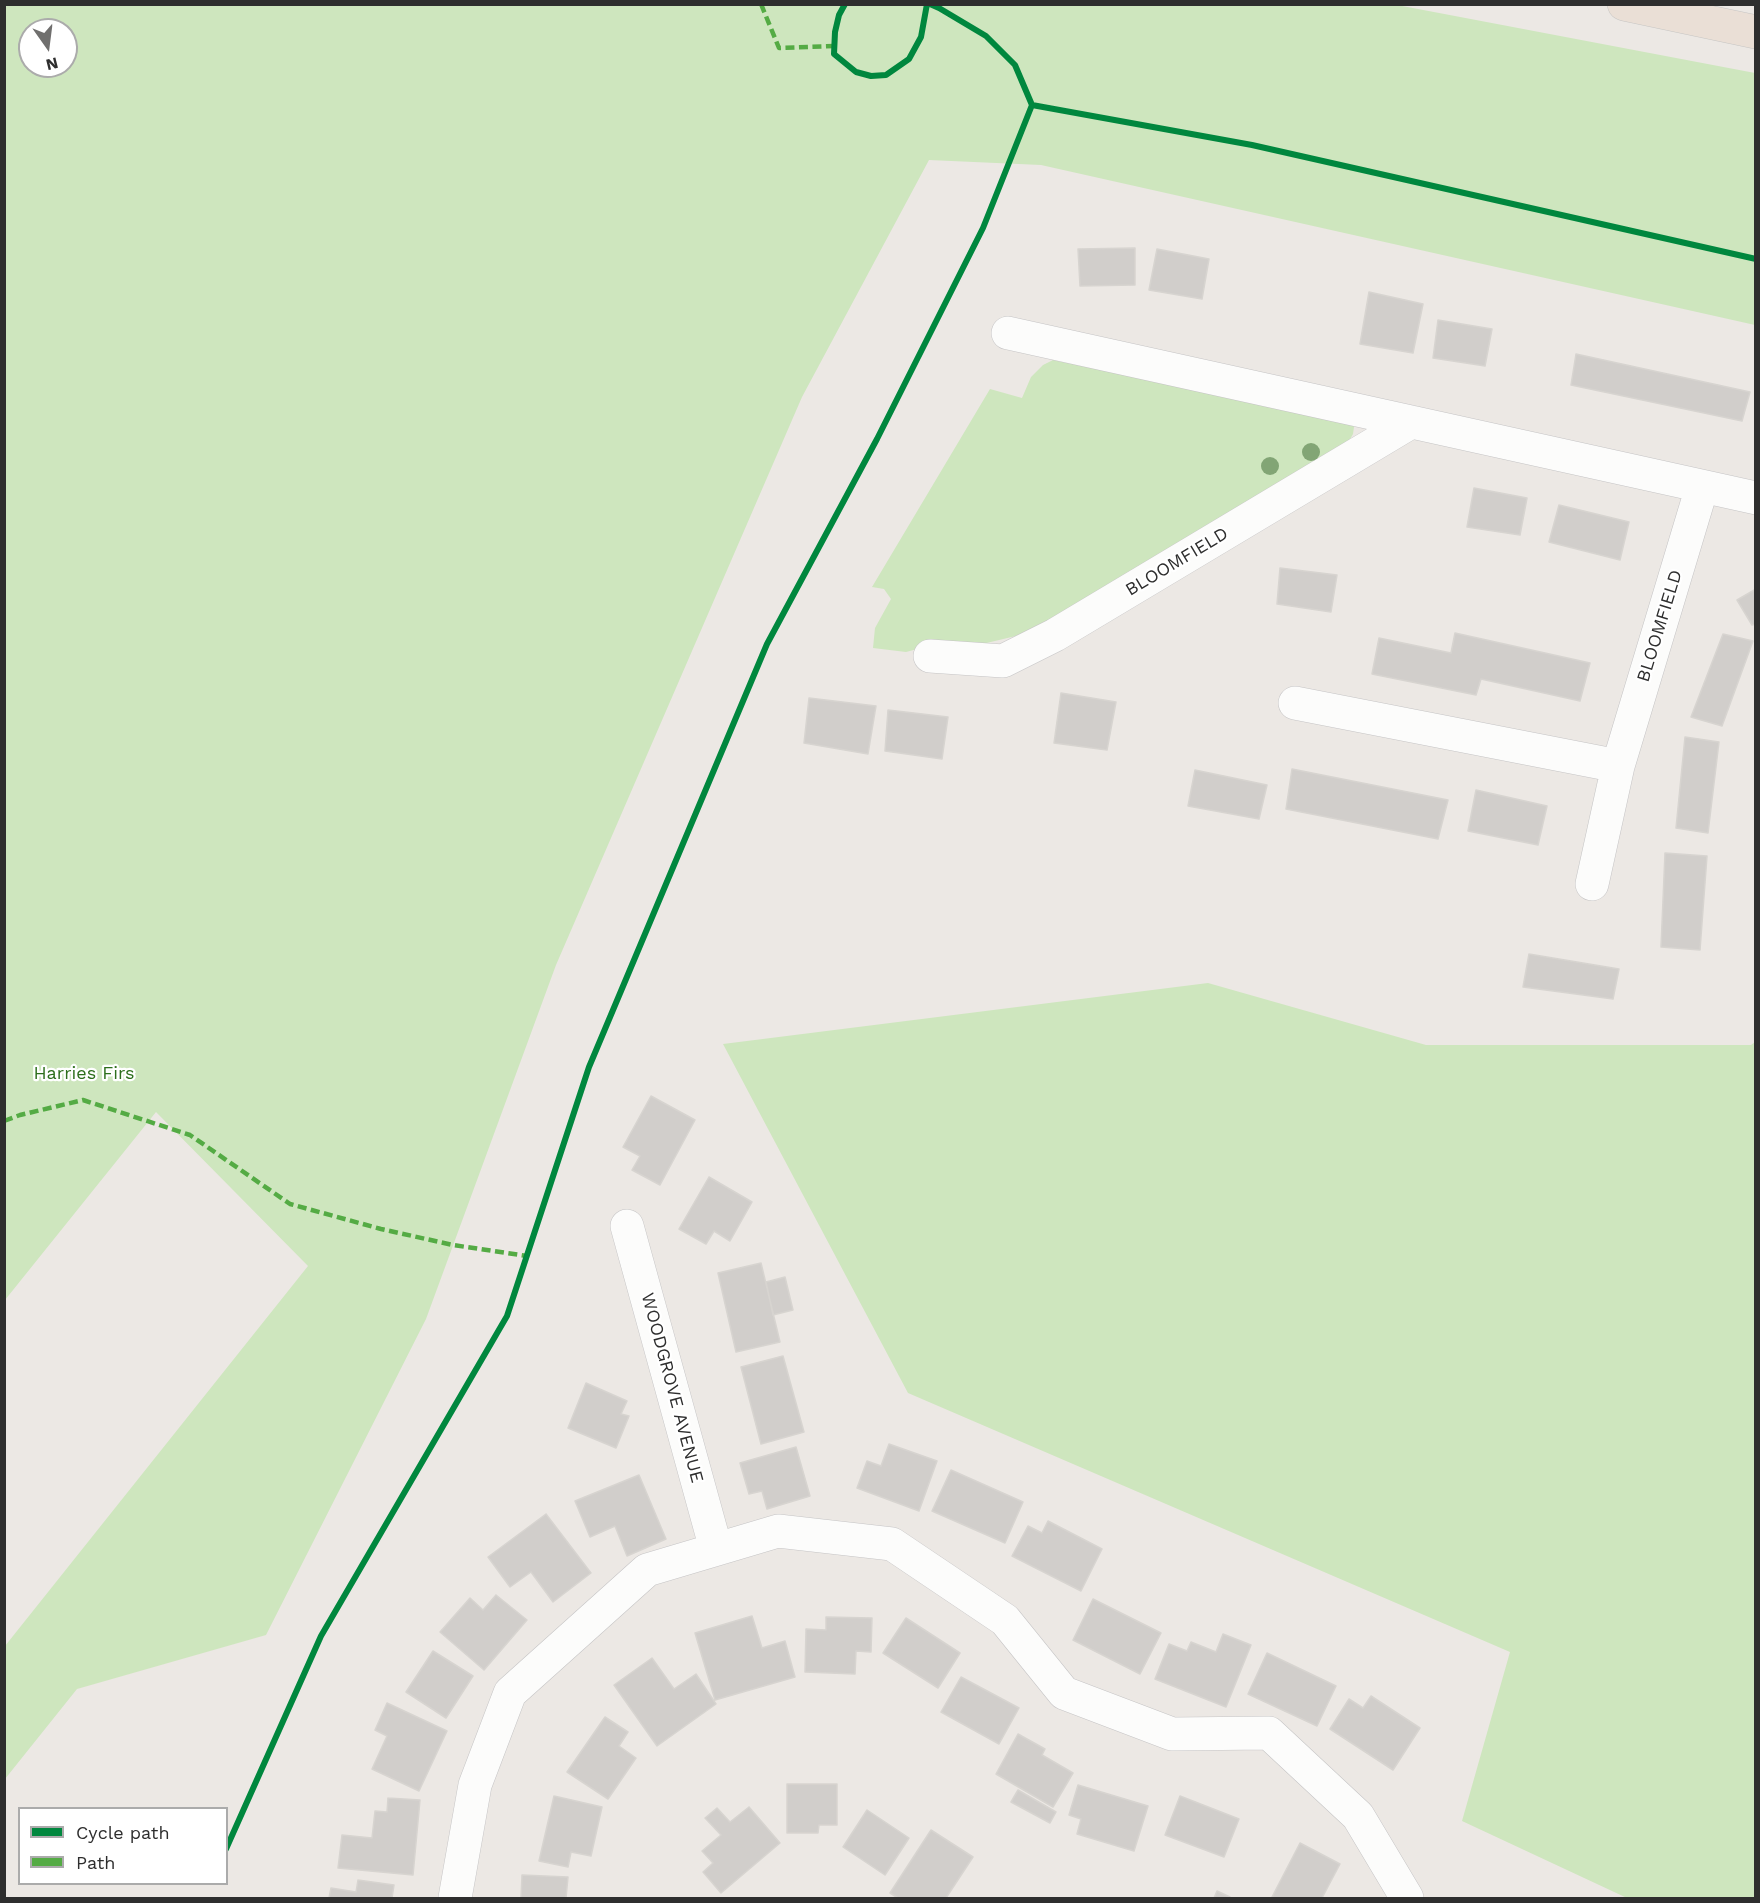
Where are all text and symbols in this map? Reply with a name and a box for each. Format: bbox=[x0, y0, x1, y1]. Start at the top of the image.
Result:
north arrow bbox=[18, 18, 78, 78]
text: N bbox=[44, 53, 60, 75]
street label: BLOOMFIELD bbox=[1122, 523, 1232, 601]
street label: BLOOMFIELD bbox=[1633, 567, 1687, 685]
park label: Harries Firs bbox=[34, 1063, 134, 1085]
street label: WOODGROVE AVENUE bbox=[636, 1291, 708, 1485]
legend bbox=[18, 1807, 228, 1885]
text: Cycle path bbox=[76, 1822, 170, 1843]
text: Path bbox=[76, 1852, 116, 1873]

